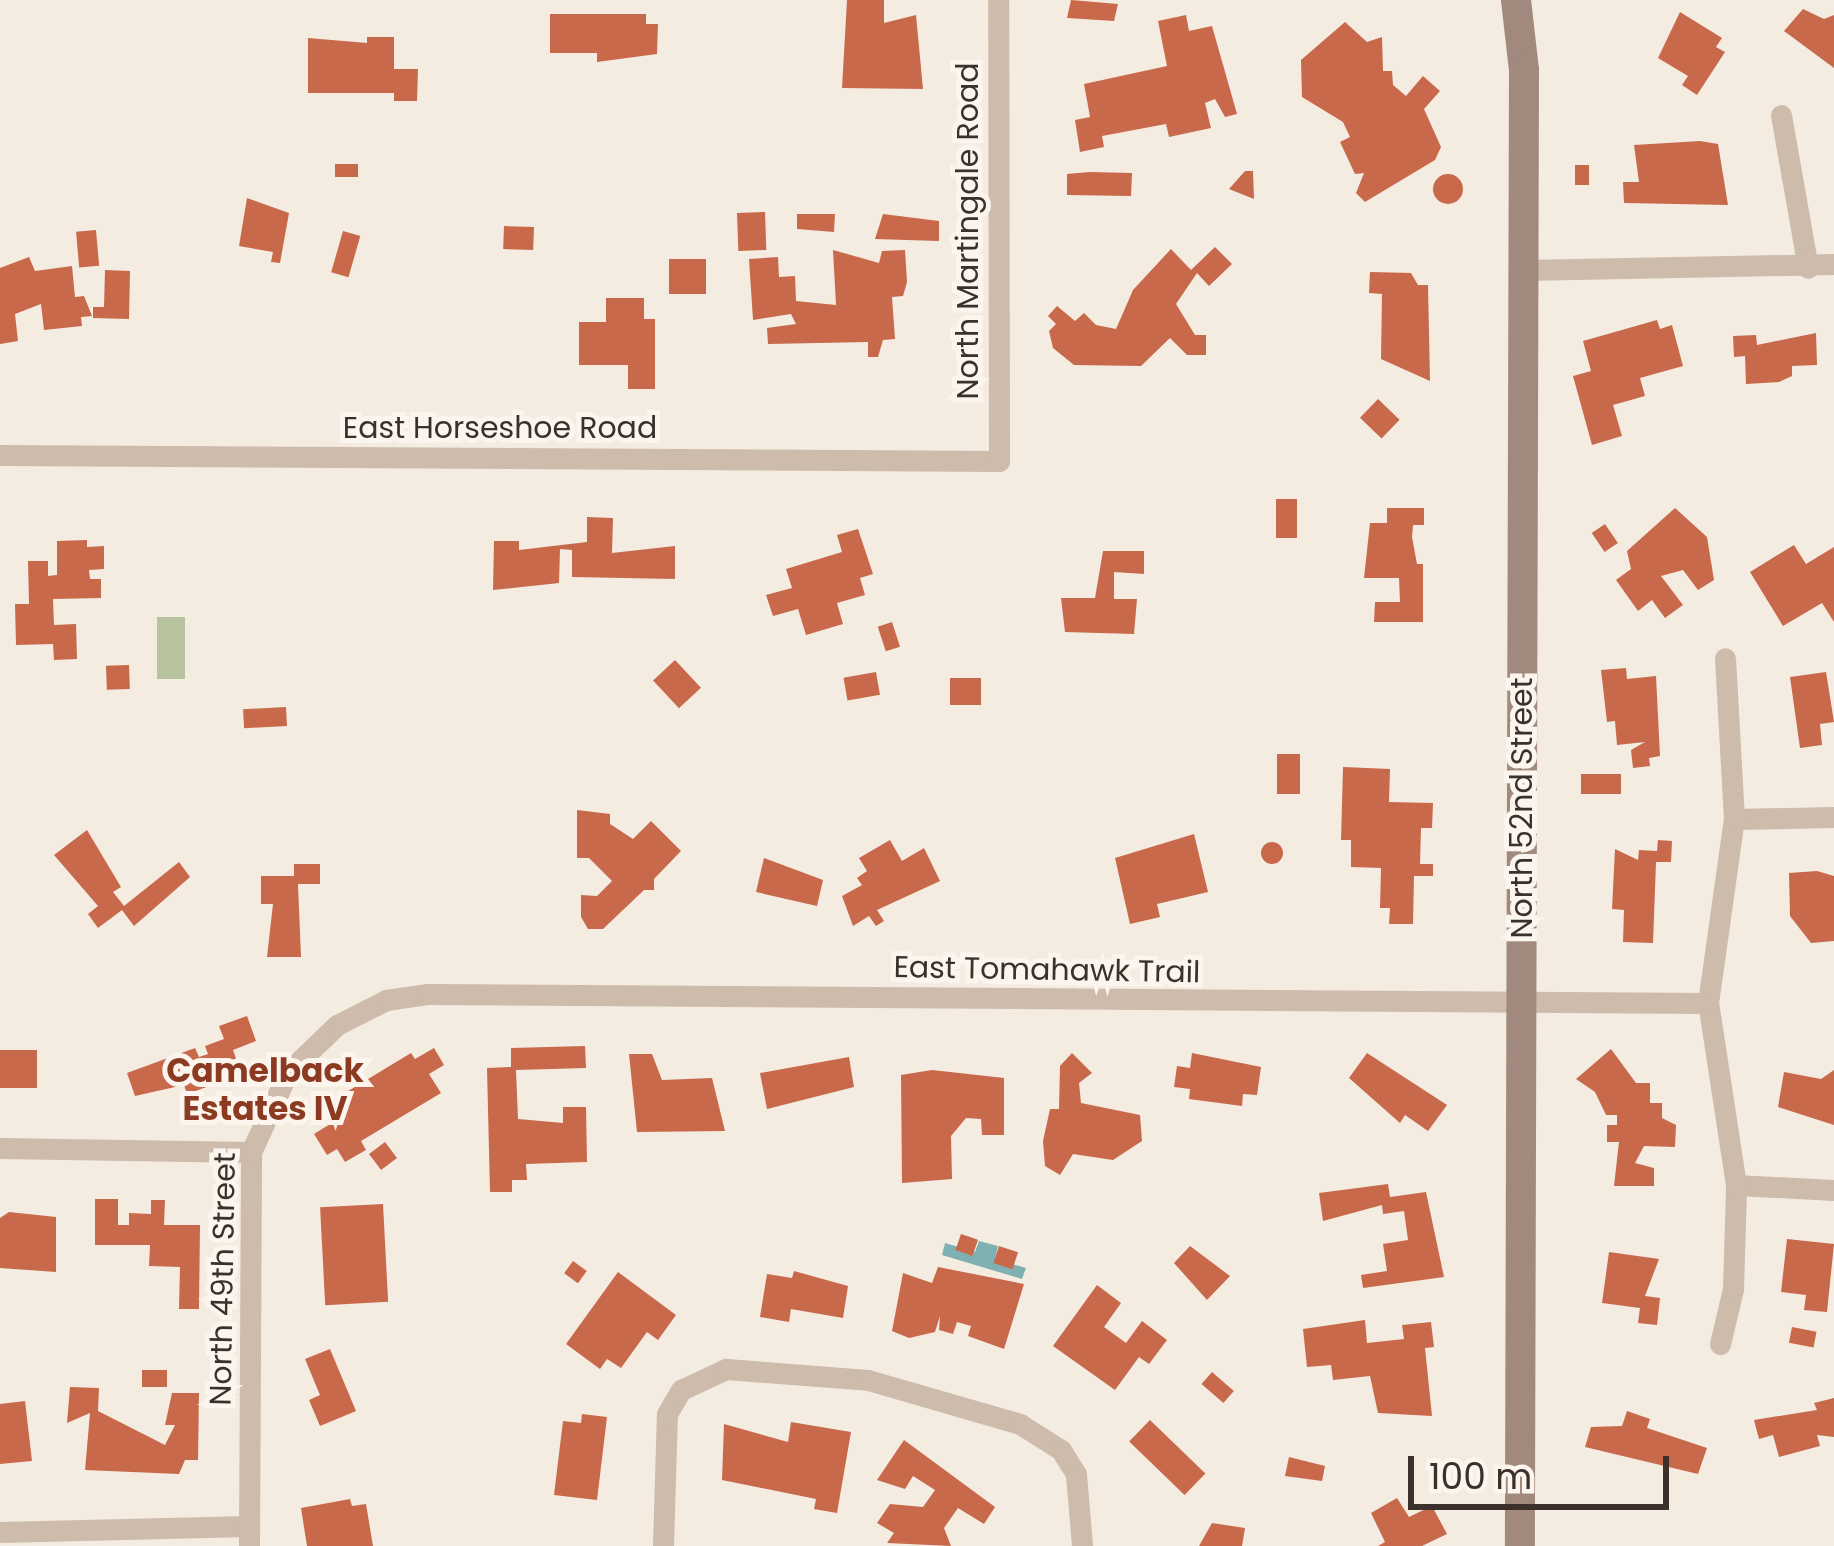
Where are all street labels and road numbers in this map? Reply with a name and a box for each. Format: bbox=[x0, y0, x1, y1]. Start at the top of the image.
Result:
street label: North Martingale Road bbox=[950, 63, 986, 399]
street label: East Horseshoe Road bbox=[343, 410, 657, 446]
street label: North 52nd Street bbox=[1504, 677, 1540, 939]
street label: East Tomahawk Trail bbox=[893, 949, 1201, 991]
street label: North 49th Street bbox=[203, 1152, 243, 1406]

